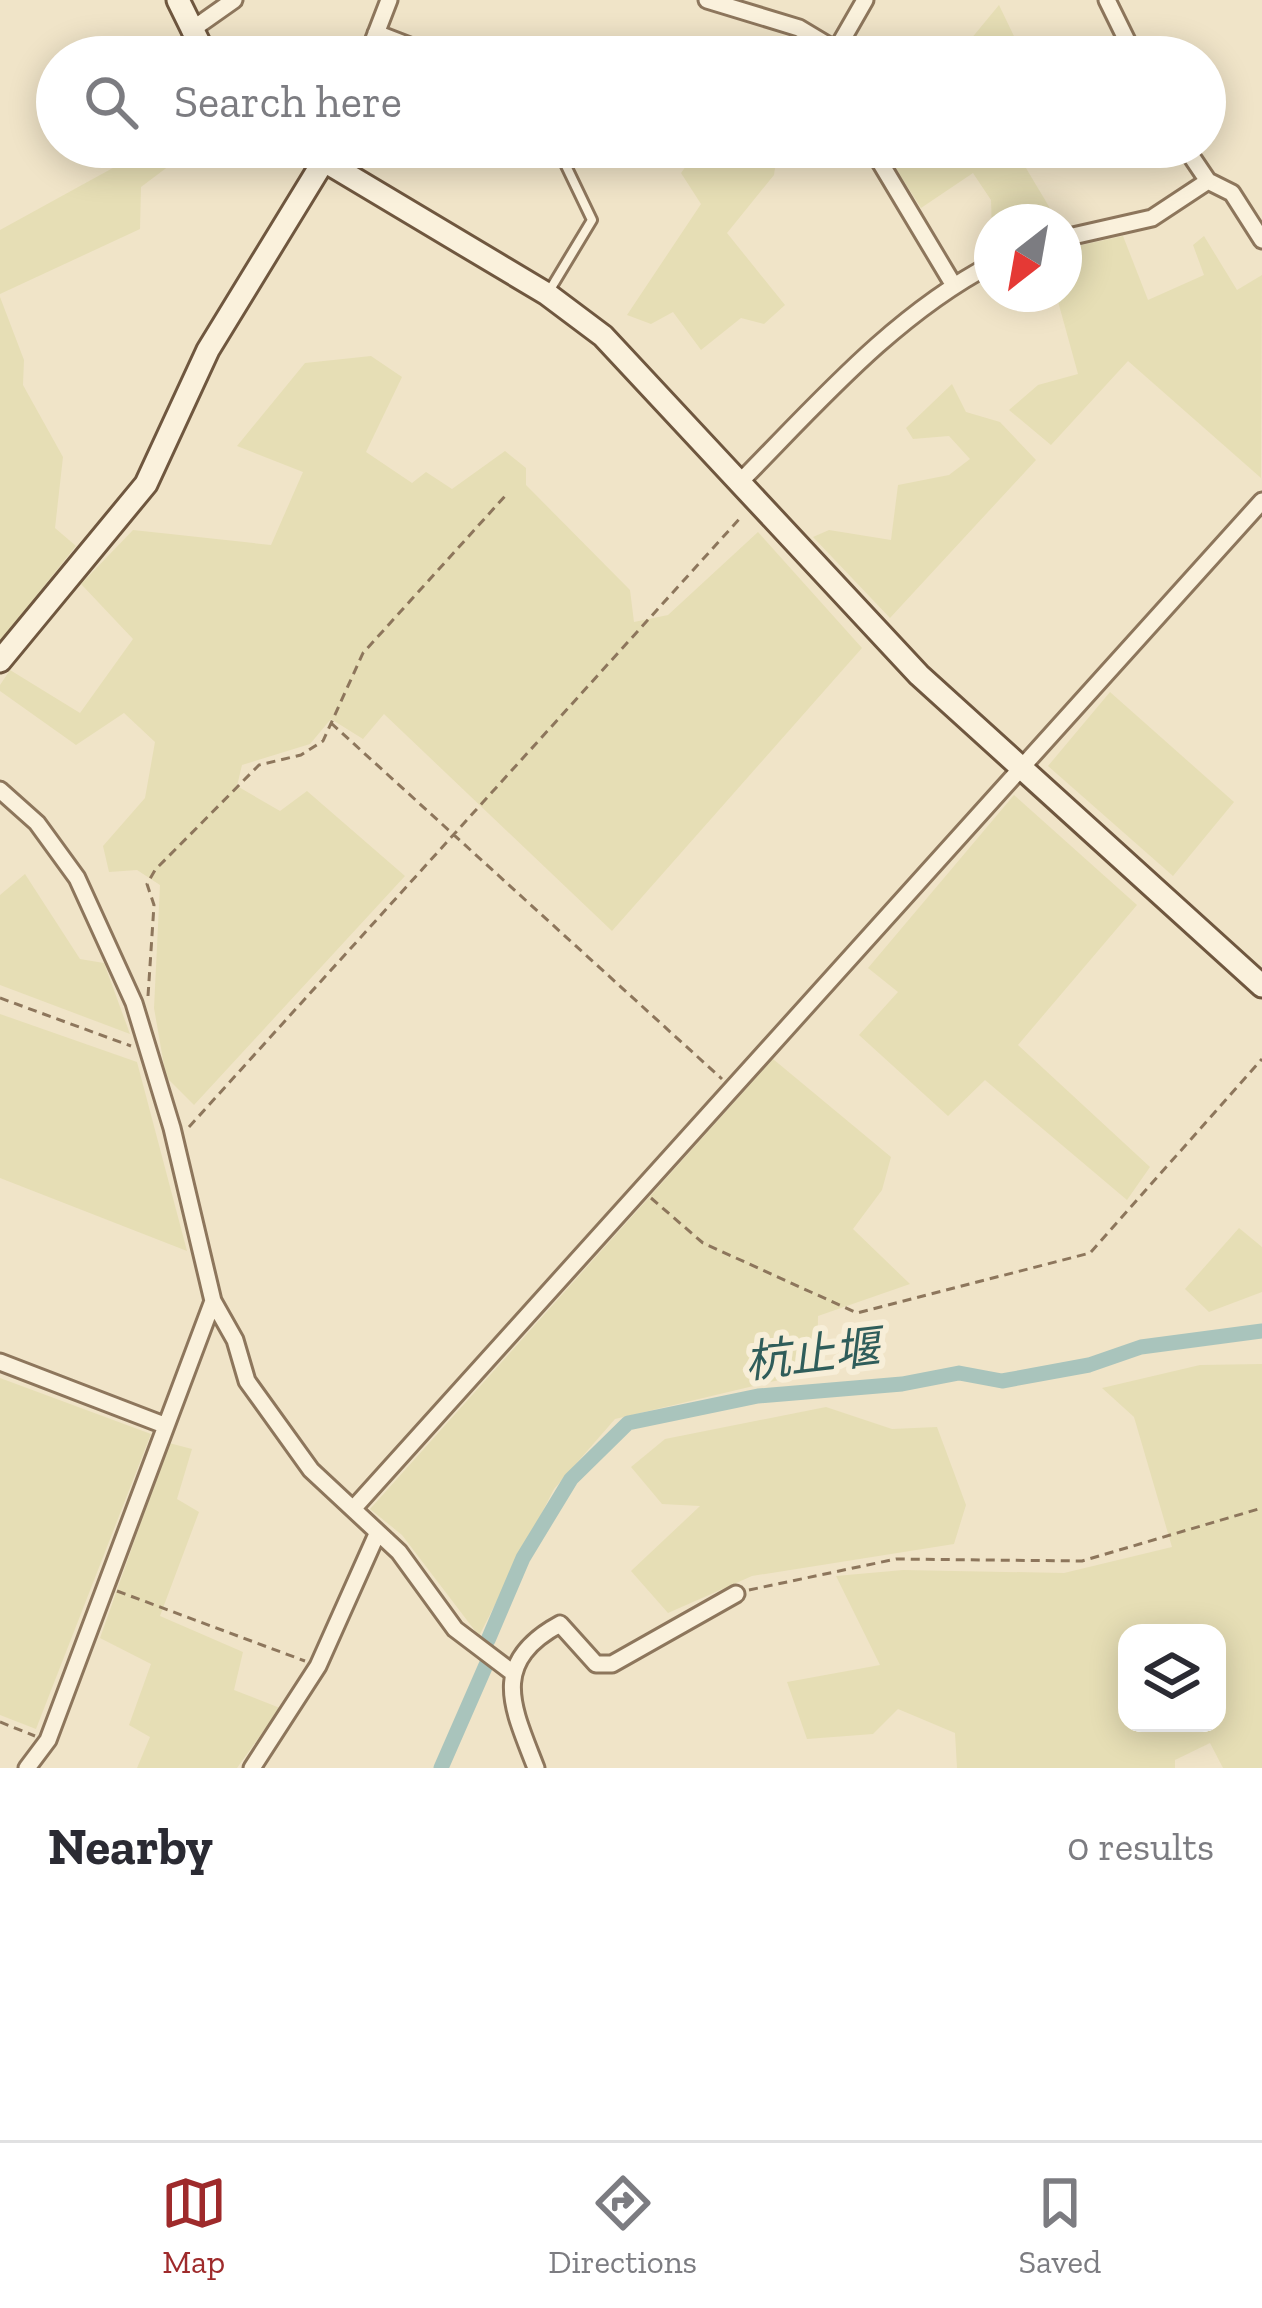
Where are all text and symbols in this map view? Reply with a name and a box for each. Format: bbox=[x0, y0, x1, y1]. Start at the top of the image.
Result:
search box bbox=[36, 36, 1226, 168]
icon: search bbox=[78, 69, 144, 135]
text: Search here bbox=[174, 75, 402, 129]
north arrow bbox=[974, 204, 1082, 312]
water label: 杭止堰 bbox=[742, 1319, 889, 1390]
map controls bbox=[1118, 1624, 1226, 1732]
button: layers bbox=[1118, 1624, 1226, 1732]
text: Nearby bbox=[48, 1816, 213, 1877]
text: 0 results bbox=[1067, 1823, 1214, 1870]
tab: Map bbox=[161, 2170, 227, 2281]
tab: Directions bbox=[548, 2170, 697, 2281]
tab: Saved bbox=[1019, 2170, 1101, 2281]

